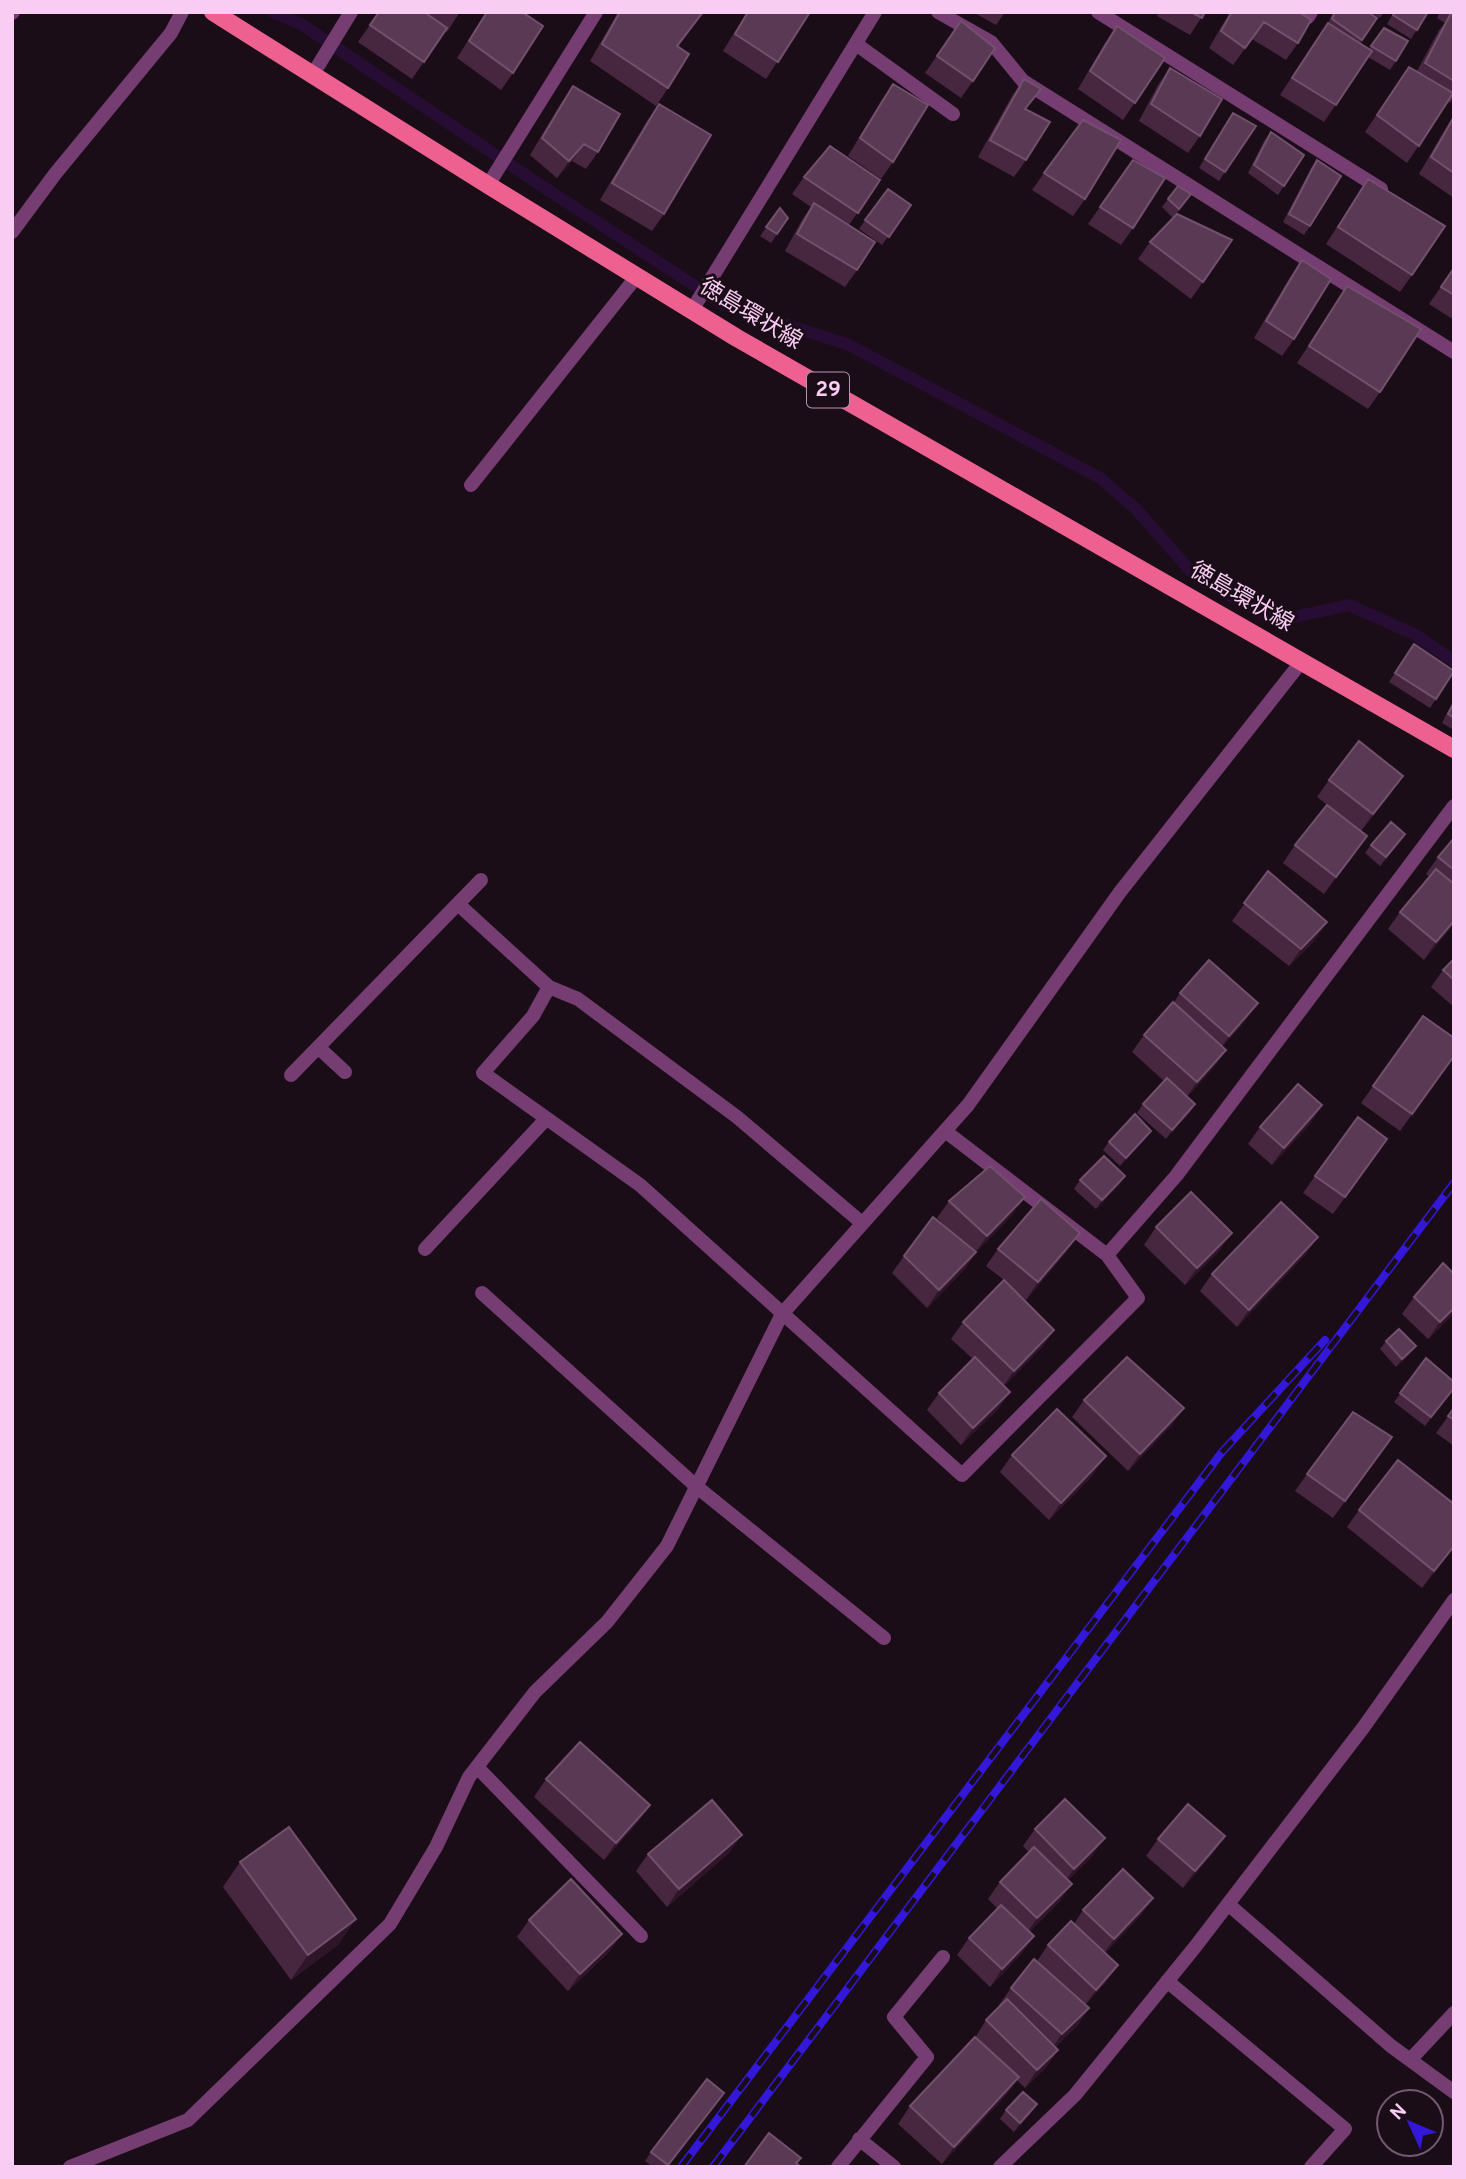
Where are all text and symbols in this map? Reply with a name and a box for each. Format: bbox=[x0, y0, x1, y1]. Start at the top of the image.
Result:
street label: 徳島環状線 bbox=[693, 273, 807, 357]
road number: 29 bbox=[807, 372, 849, 408]
street label: 徳島環状線 bbox=[1184, 557, 1298, 639]
north arrow bbox=[1375, 2088, 1445, 2158]
text: N bbox=[1386, 2099, 1413, 2126]

